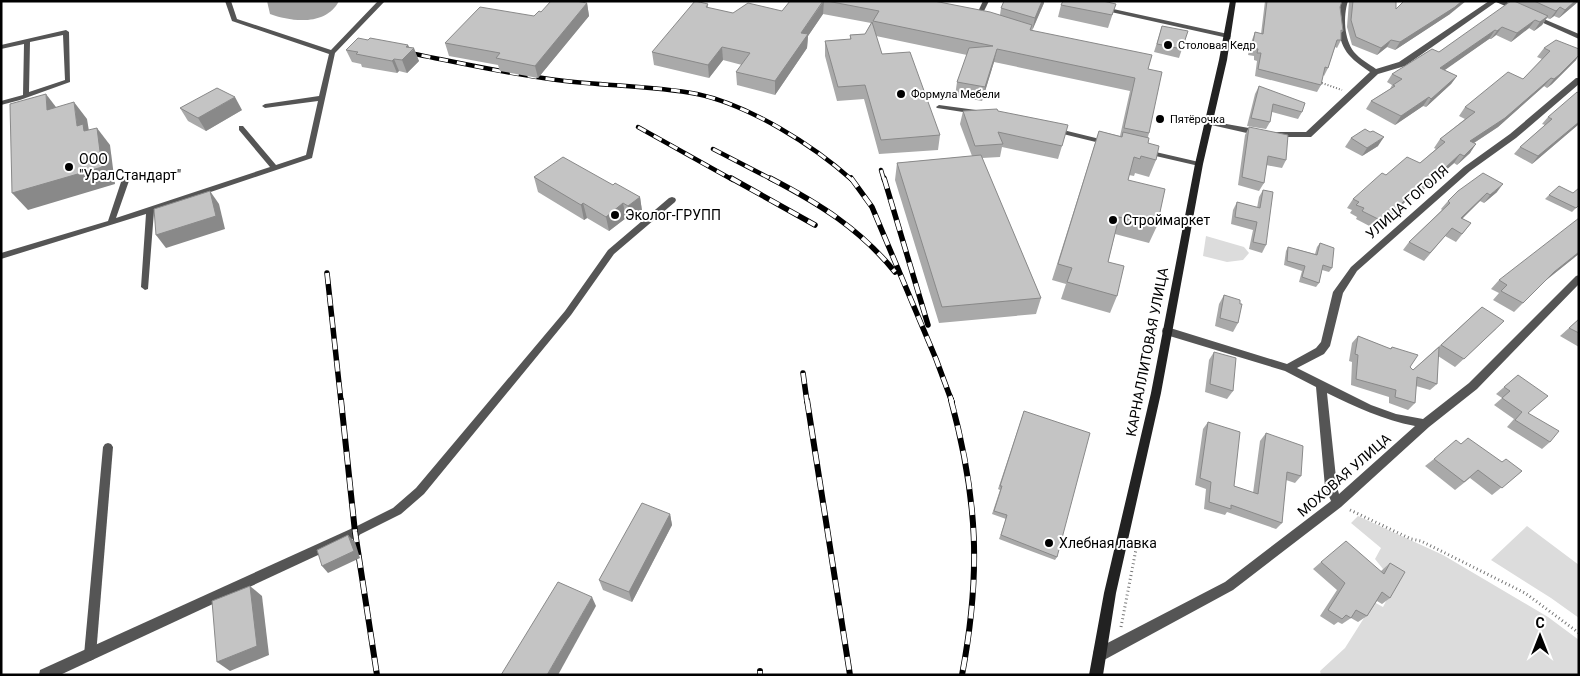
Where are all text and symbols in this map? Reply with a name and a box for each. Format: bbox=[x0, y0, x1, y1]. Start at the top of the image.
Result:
marker: Столовая Кедр bbox=[1162, 39, 1174, 51]
place label: Столовая Кедр bbox=[1178, 39, 1256, 52]
marker: Формула Мебели bbox=[895, 88, 907, 100]
place label: Формула Мебели bbox=[911, 88, 1000, 101]
marker: Пятёрочка bbox=[1154, 113, 1166, 125]
place label: Пятёрочка bbox=[1170, 113, 1225, 126]
place label: ООО "УралСтандарт" bbox=[79, 151, 181, 183]
marker: ООО "УралСтандарт" bbox=[63, 161, 75, 173]
street label: УЛИЦА ГОГОЛЯ bbox=[1363, 162, 1451, 242]
place label: Эколог-ГРУПП bbox=[625, 207, 721, 223]
marker: Эколог-ГРУПП bbox=[609, 209, 621, 221]
place label: Строймаркет bbox=[1123, 212, 1210, 228]
marker: Строймаркет bbox=[1107, 214, 1119, 226]
street label: КАРНАЛЛИТОВАЯ УЛИЦА bbox=[1123, 266, 1171, 438]
street label: МОХОВАЯ УЛИЦА bbox=[1294, 430, 1394, 520]
place label: Хлебная лавка bbox=[1059, 535, 1157, 551]
marker: Хлебная лавка bbox=[1043, 537, 1055, 549]
north arrow bbox=[1515, 611, 1565, 661]
text: С bbox=[1535, 615, 1545, 631]

